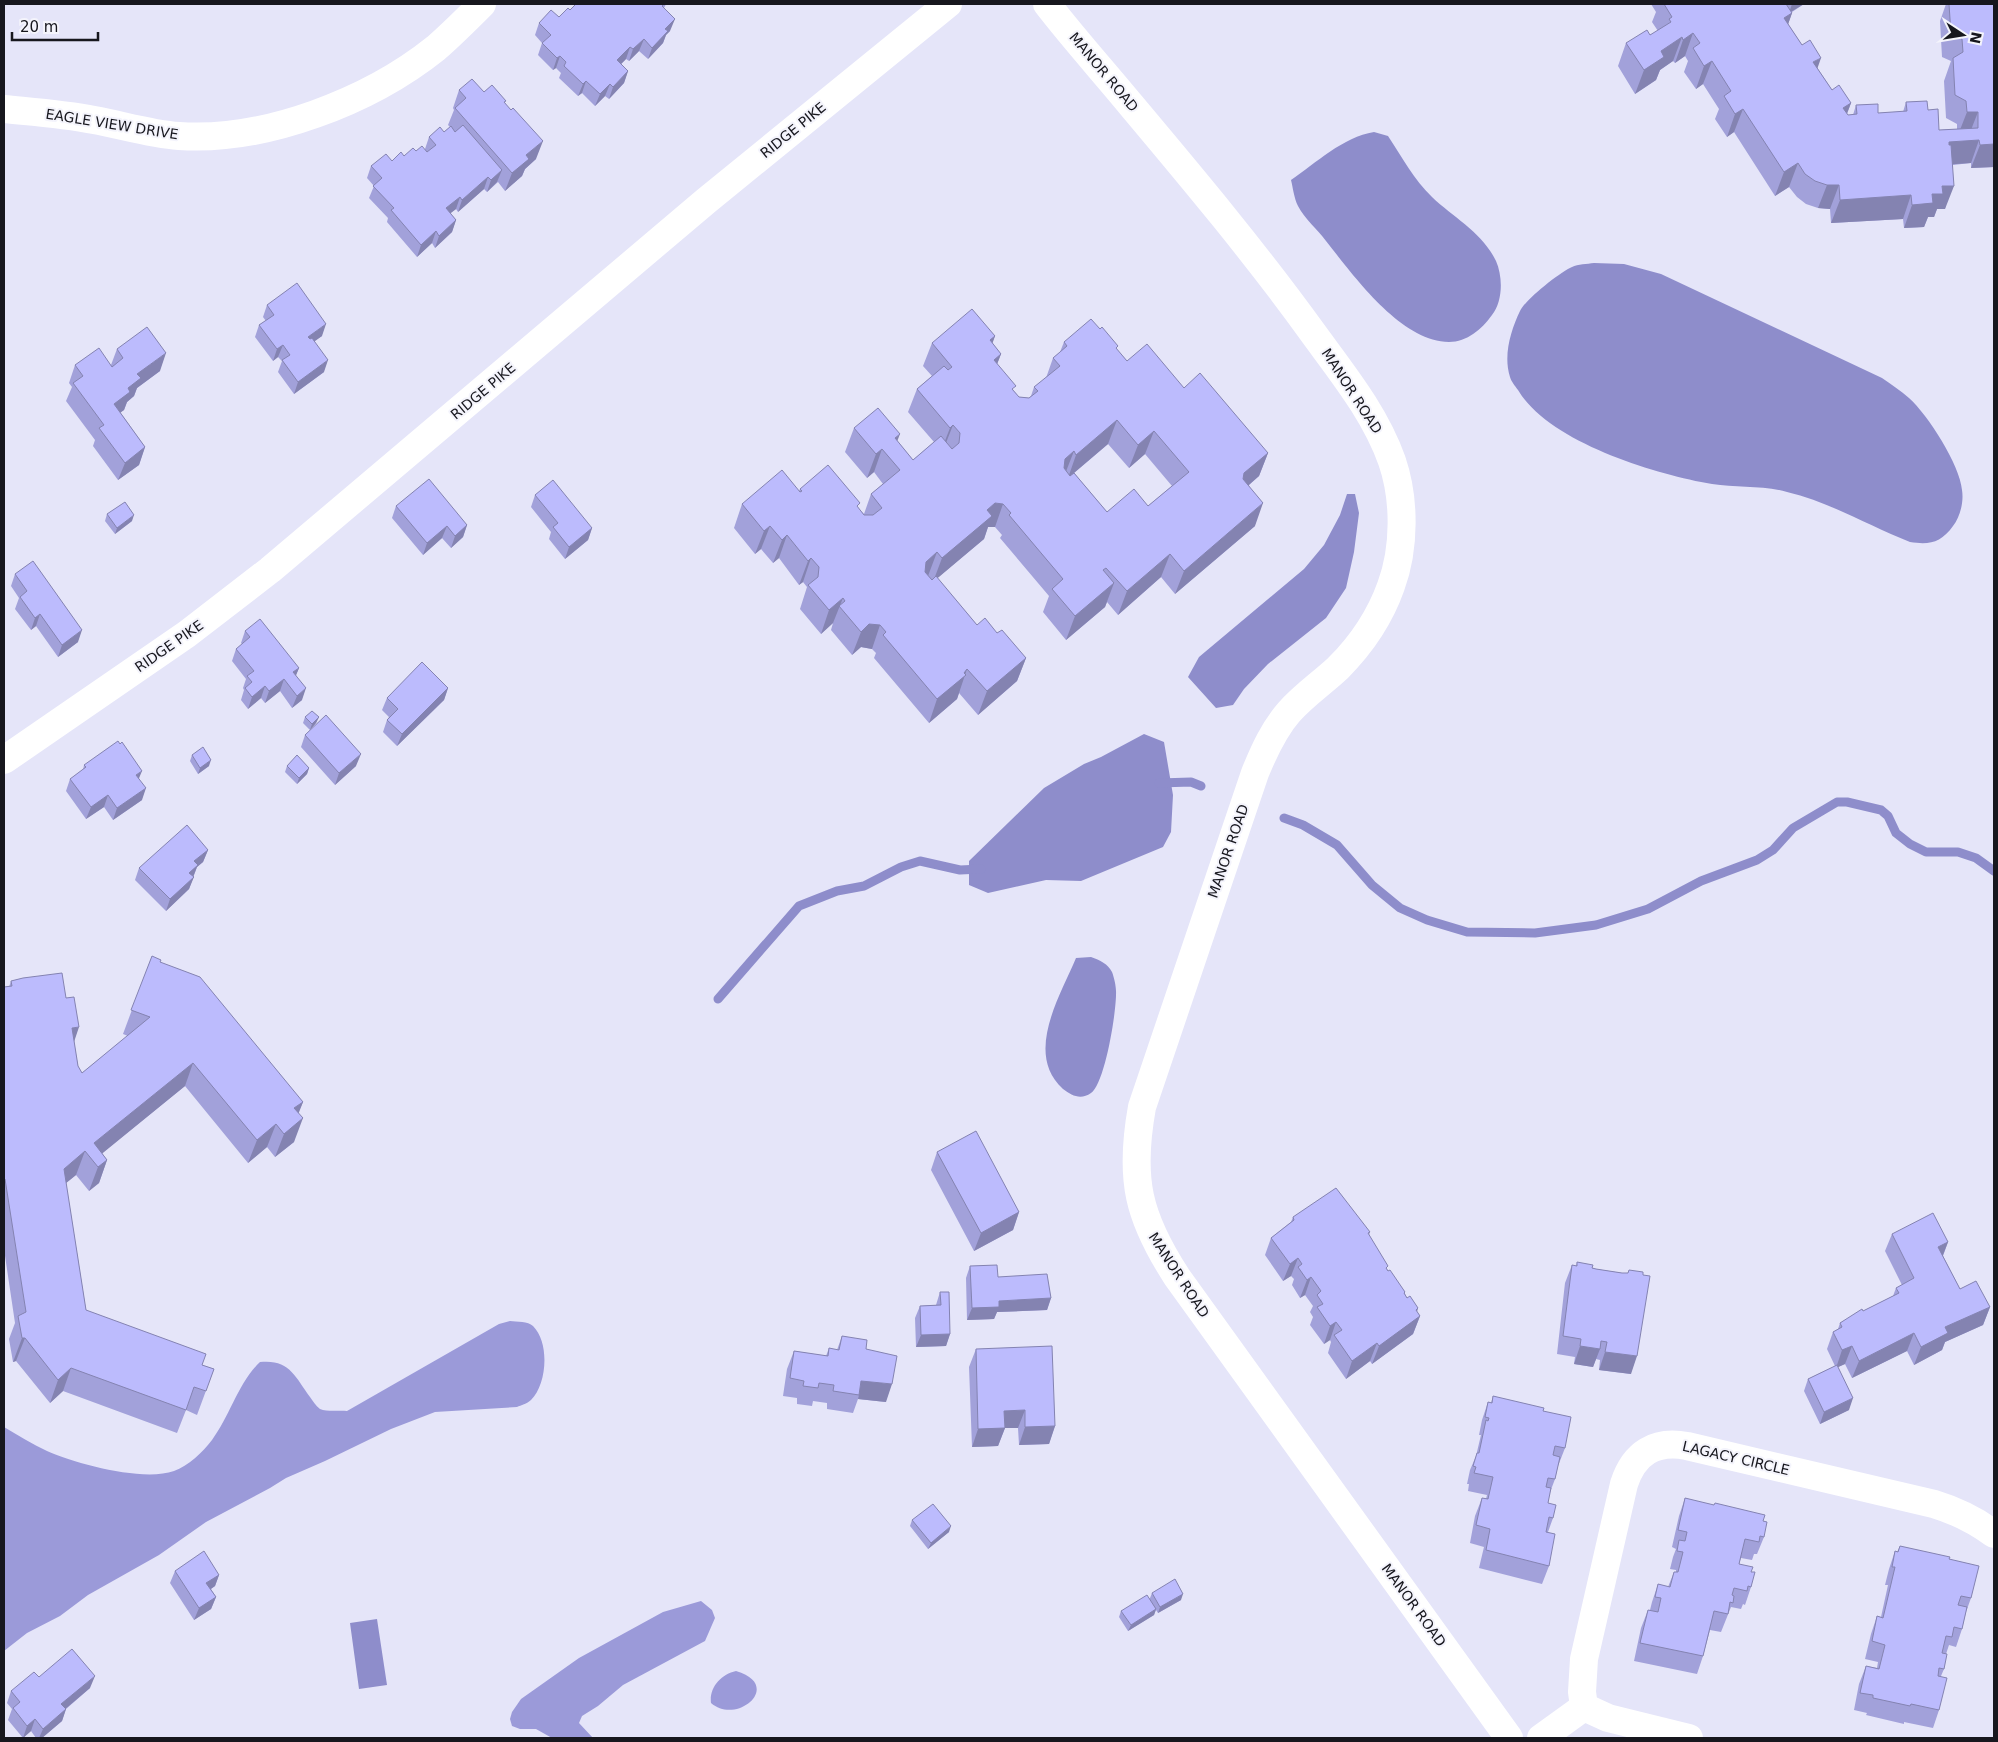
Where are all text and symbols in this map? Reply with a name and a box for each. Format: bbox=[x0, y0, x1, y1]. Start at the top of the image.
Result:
scale bar bbox=[12, 10, 99, 42]
north arrow bbox=[1938, 10, 1988, 60]
text: 20 m bbox=[20, 18, 58, 36]
street label: MANOR ROAD bbox=[1066, 29, 1142, 115]
text: N bbox=[1967, 30, 1985, 45]
street label: RIDGE PIKE bbox=[757, 99, 829, 161]
street label: EAGLE VIEW DRIVE bbox=[45, 106, 179, 142]
street label: MANOR ROAD bbox=[1319, 345, 1385, 437]
street label: RIDGE PIKE bbox=[447, 359, 519, 423]
street label: RIDGE PIKE bbox=[132, 617, 206, 675]
street label: MANOR ROAD bbox=[1204, 802, 1252, 900]
street label: MANOR ROAD bbox=[1146, 1229, 1212, 1321]
street label: LAGACY CIRCLE bbox=[1681, 1438, 1791, 1478]
street label: MANOR ROAD bbox=[1379, 1561, 1449, 1649]

